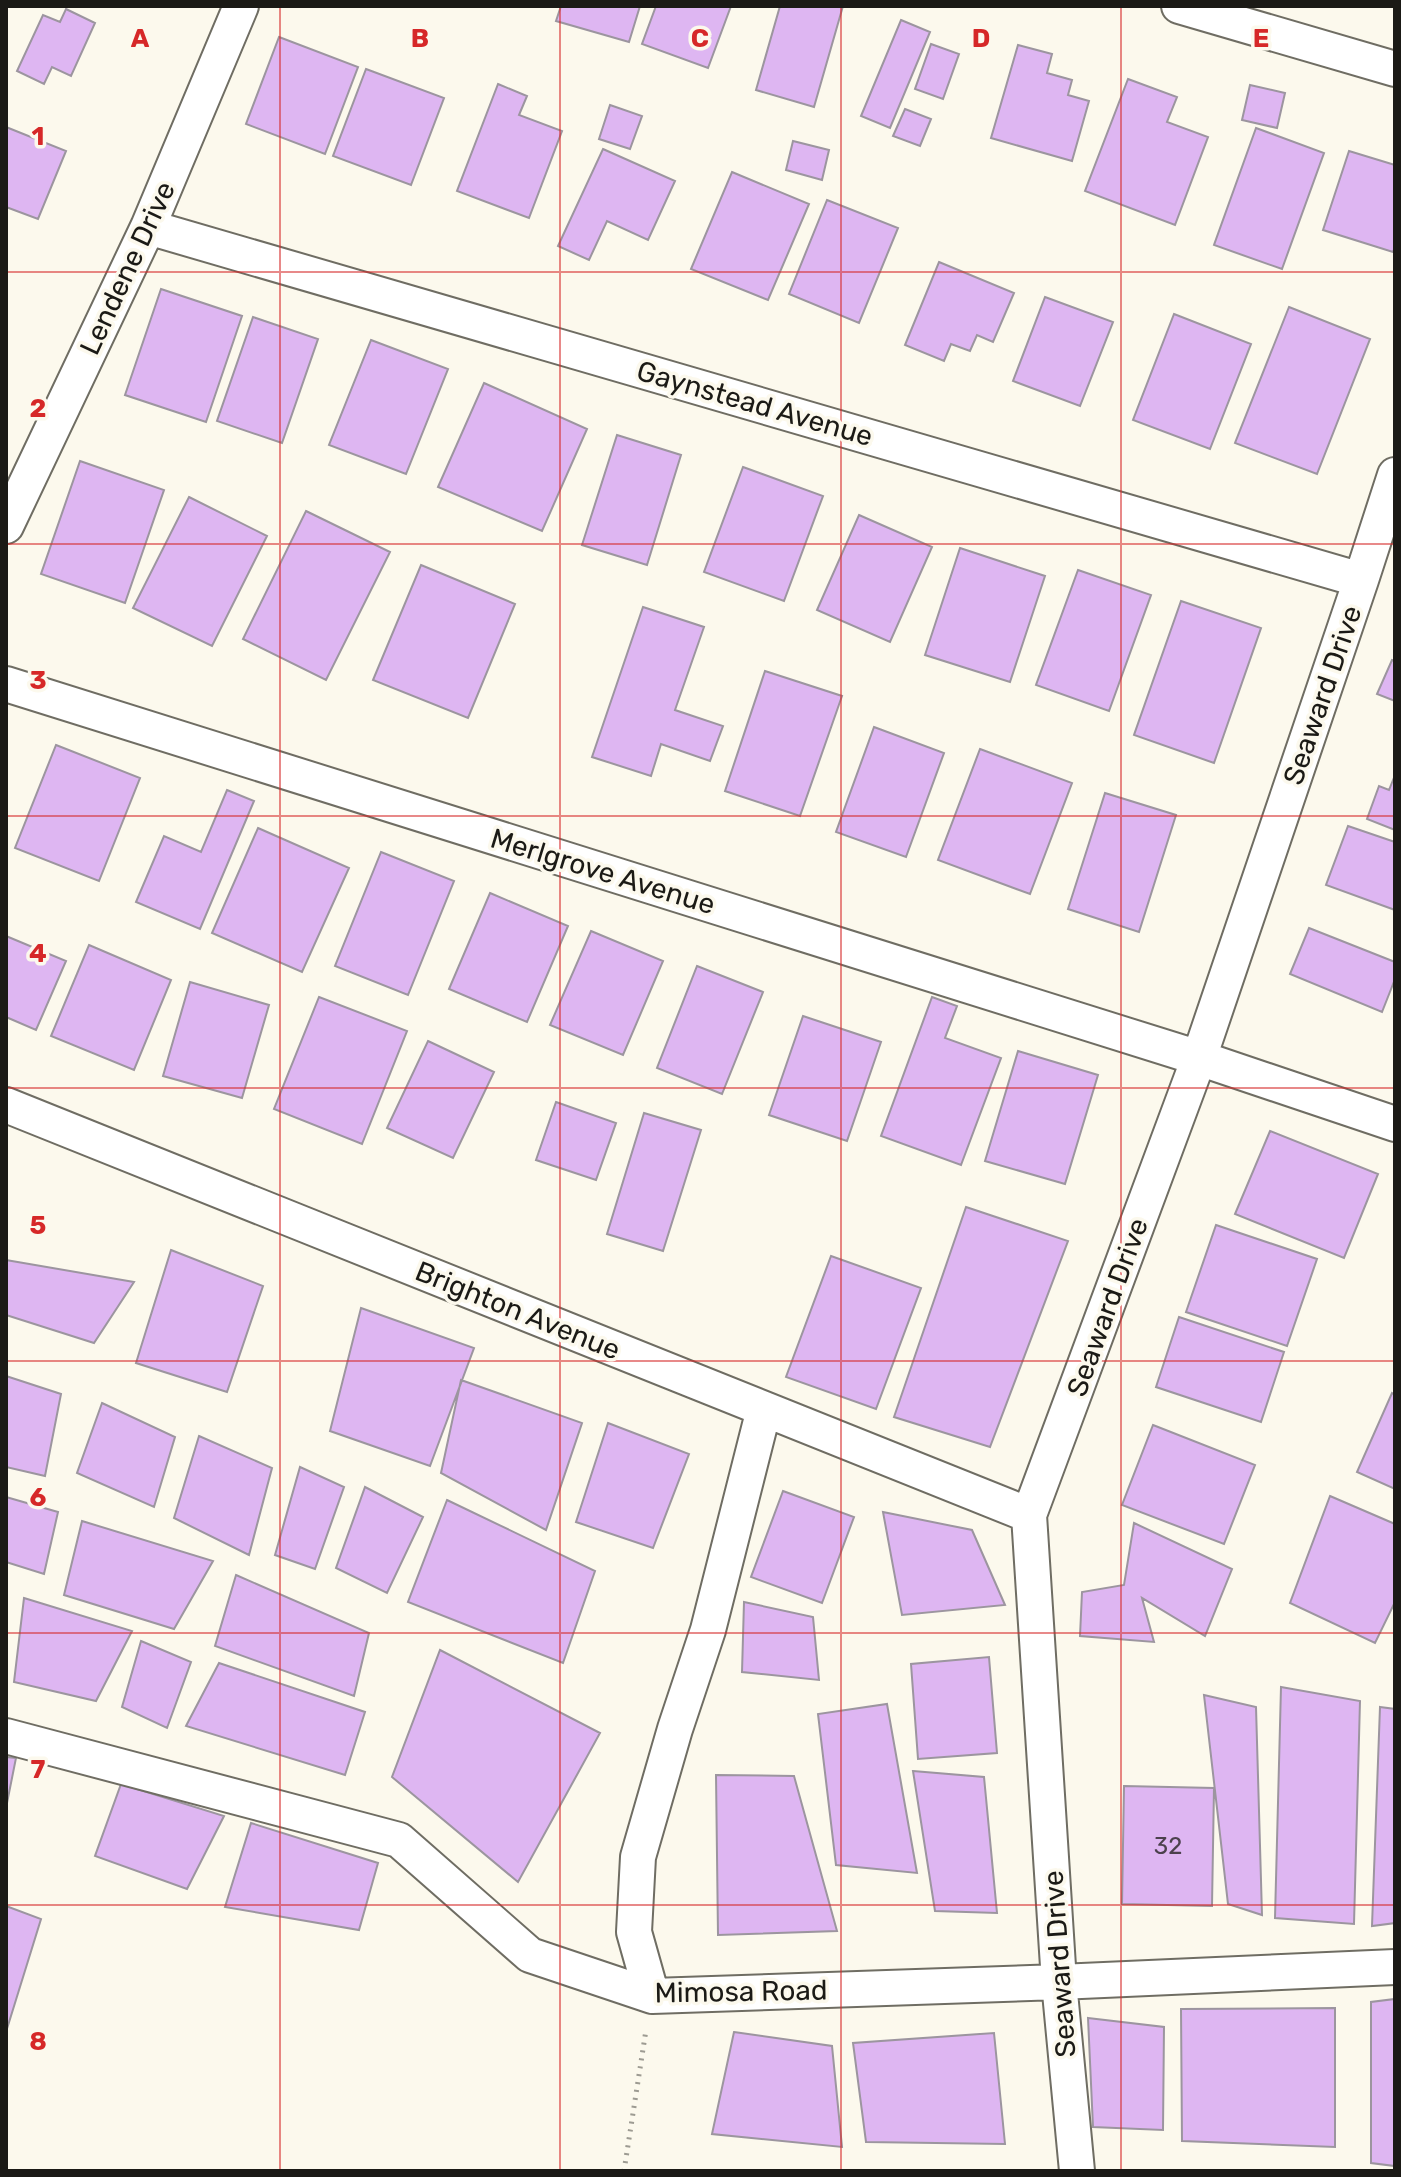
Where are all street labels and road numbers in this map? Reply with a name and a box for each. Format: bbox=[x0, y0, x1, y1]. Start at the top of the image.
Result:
street label: Lendene Drive bbox=[73, 176, 182, 360]
street label: Gaynstead Avenue bbox=[633, 354, 877, 453]
street label: Seaward Drive bbox=[1276, 601, 1369, 789]
street label: Merlgrove Avenue bbox=[487, 822, 719, 921]
street label: Seaward Drive bbox=[1060, 1214, 1155, 1401]
street label: Brighton Avenue bbox=[411, 1254, 625, 1367]
street label: Seaward Drive bbox=[1037, 1869, 1082, 2059]
street label: Mimosa Road bbox=[654, 1973, 828, 2010]

